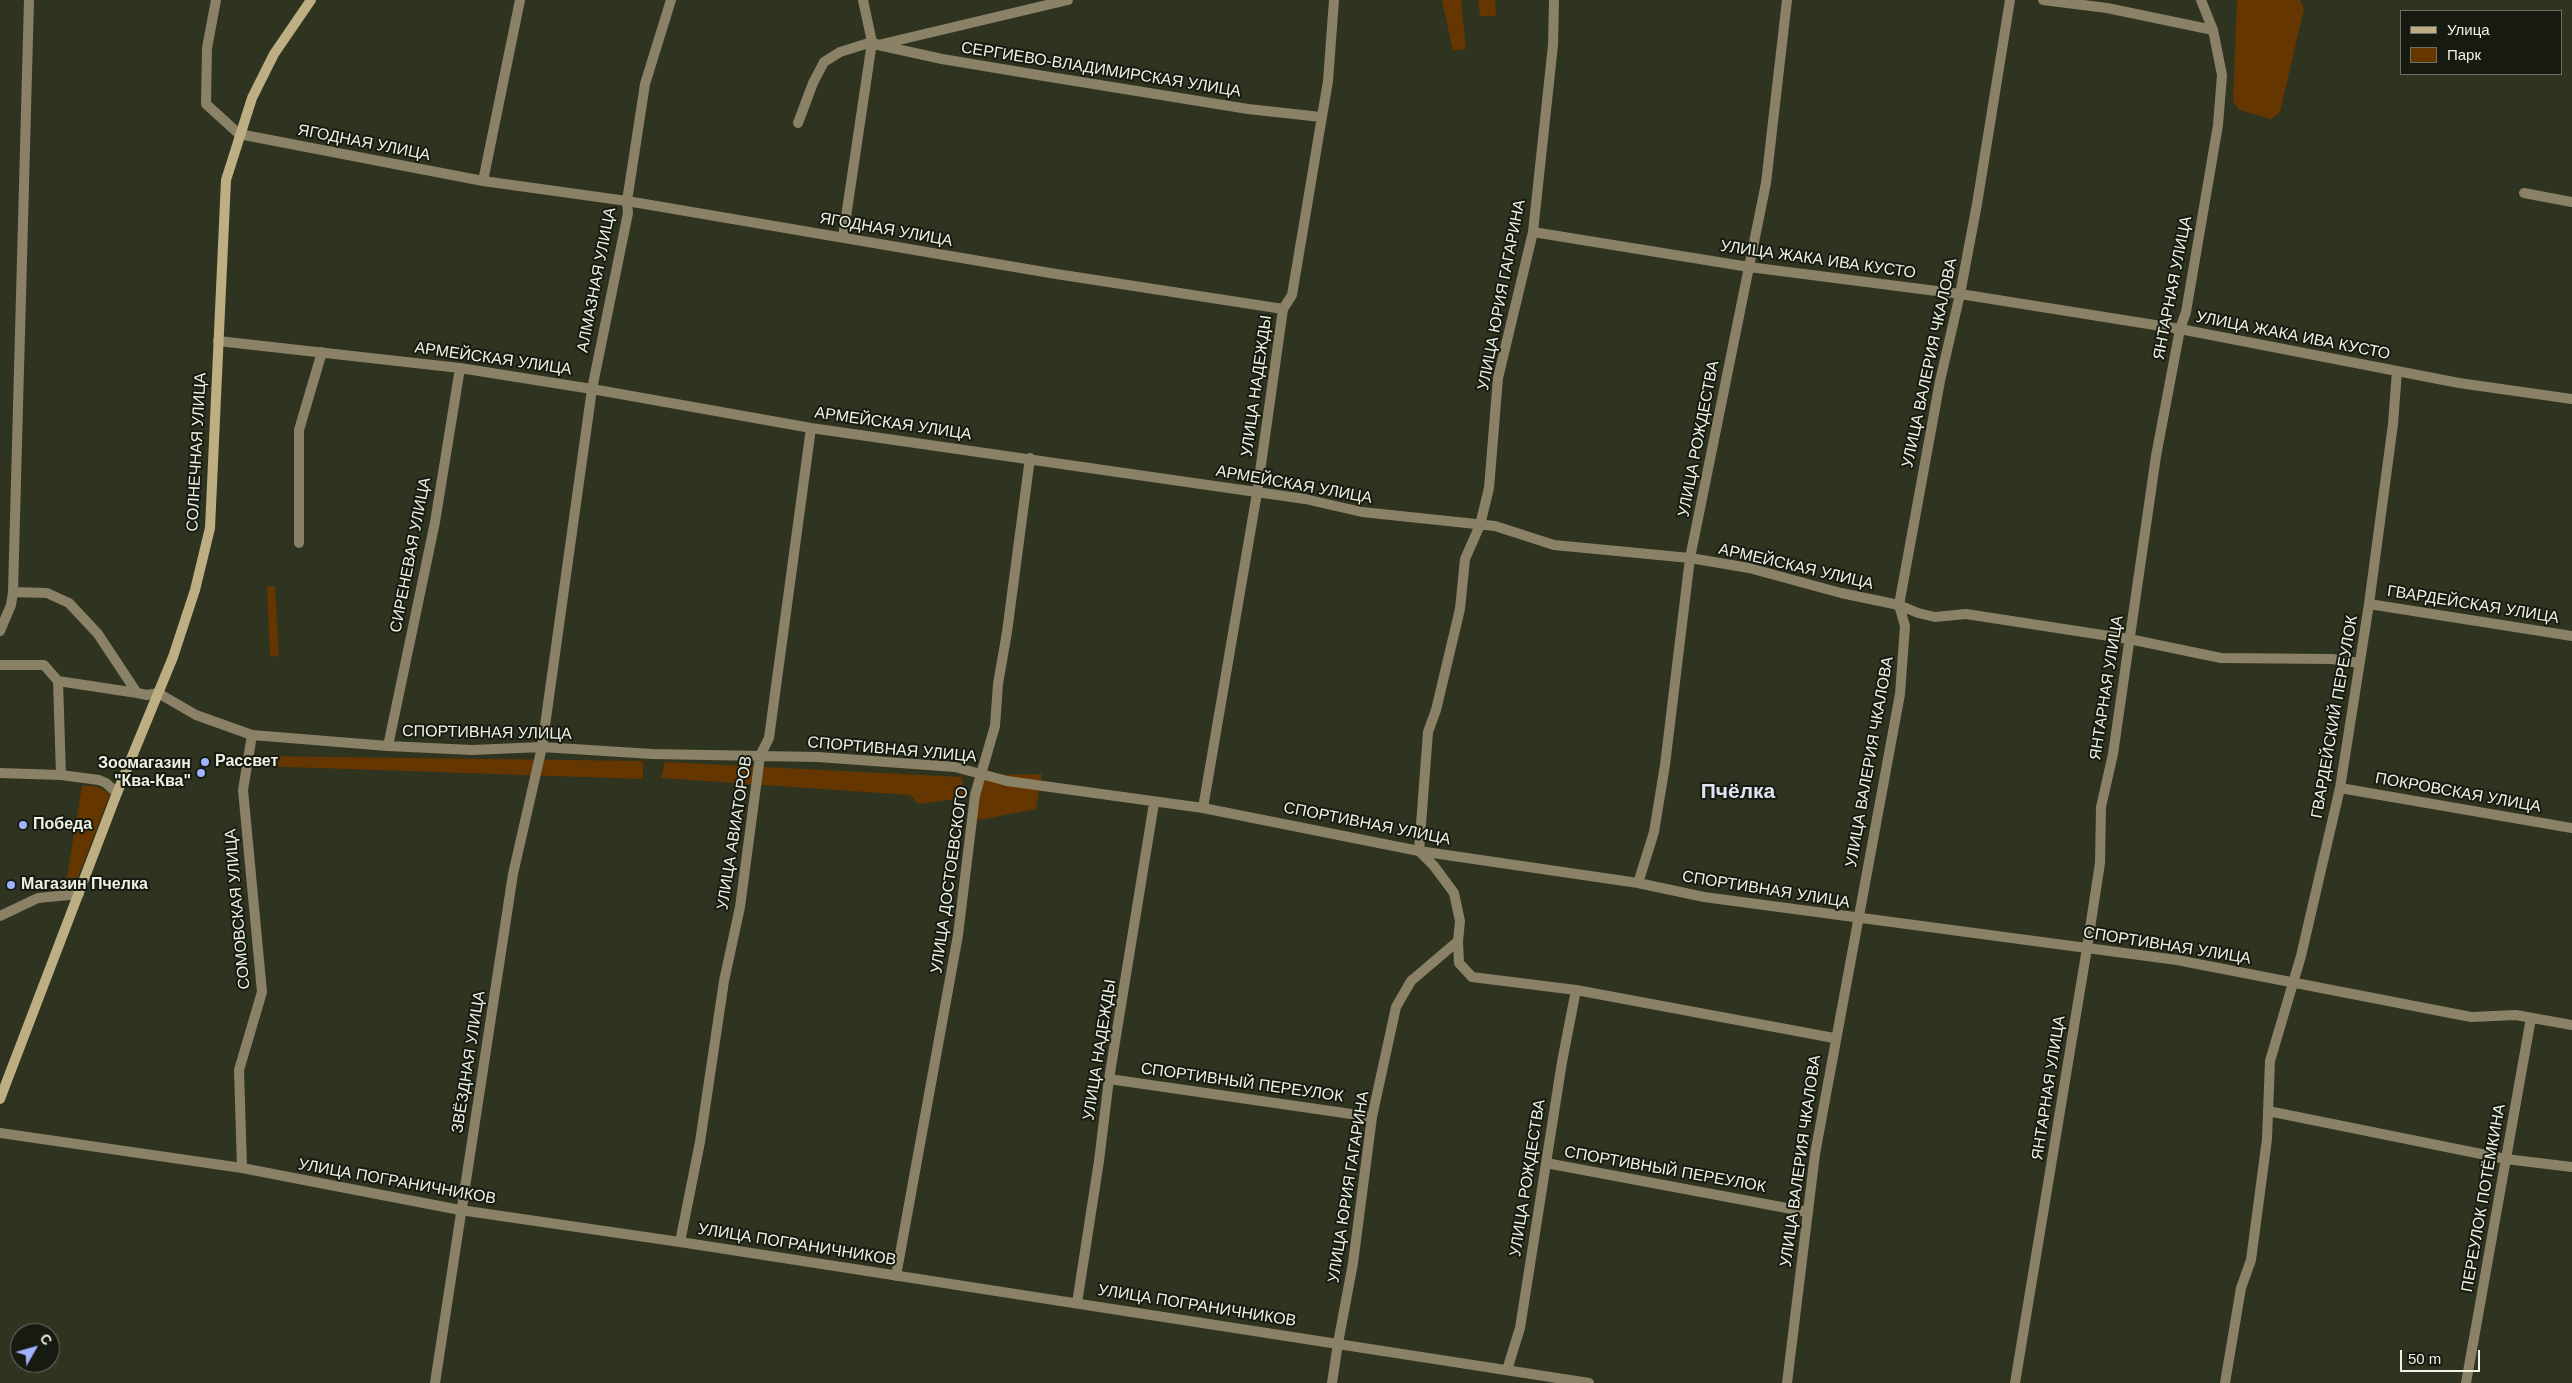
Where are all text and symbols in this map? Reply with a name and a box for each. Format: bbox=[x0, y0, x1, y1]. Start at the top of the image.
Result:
legend bbox=[2400, 10, 2562, 75]
text: Улица bbox=[2447, 21, 2490, 38]
street label: СЕРГИЕВО-ВЛАДИМИРСКАЯ УЛИЦА bbox=[960, 38, 1242, 102]
text: Парк bbox=[2447, 46, 2481, 63]
street label: ЯГОДНАЯ УЛИЦА bbox=[296, 121, 432, 165]
street label: УЛИЦА ЮРИЯ ГАГАРИНА bbox=[1474, 198, 1530, 392]
street label: АЛМАЗНАЯ УЛИЦА bbox=[574, 206, 620, 354]
street label: ЯГОДНАЯ УЛИЦА bbox=[818, 209, 954, 251]
street label: ЯНТАРНАЯ УЛИЦА bbox=[2150, 214, 2196, 362]
street label: УЛИЦА ЖАКА ИВА КУСТО bbox=[1719, 237, 1917, 283]
street label: УЛИЦА ВАЛЕРИЯ ЧКАЛОВА bbox=[1898, 256, 1962, 470]
street label: УЛИЦА ЖАКА ИВА КУСТО bbox=[2194, 308, 2392, 364]
street label: УЛИЦА НАДЕЖДЫ bbox=[1238, 314, 1276, 458]
street label: АРМЕЙСКАЯ УЛИЦА bbox=[413, 338, 573, 380]
street label: УЛИЦА РОЖДЕСТВА bbox=[1674, 359, 1724, 519]
street label: СОЛНЕЧНАЯ УЛИЦА bbox=[183, 372, 211, 532]
street label: АРМЕЙСКАЯ УЛИЦА bbox=[813, 403, 973, 445]
street label: АРМЕЙСКАЯ УЛИЦА bbox=[1214, 462, 1374, 508]
street label: СИРЕНЕВАЯ УЛИЦА bbox=[387, 476, 435, 634]
street label: АРМЕЙСКАЯ УЛИЦА bbox=[1717, 540, 1875, 594]
street label: ГВАРДЕЙСКАЯ УЛИЦА bbox=[2386, 582, 2560, 628]
street label: ЯНТАРНАЯ УЛИЦА bbox=[2086, 614, 2128, 762]
street label: ГВАРДЕЙСКИЙ ПЕРЕУЛОК bbox=[2308, 614, 2362, 820]
street label: УЛИЦА ВАЛЕРИЯ ЧКАЛОВА bbox=[1842, 655, 1898, 869]
street label: СПОРТИВНАЯ УЛИЦА bbox=[402, 722, 572, 744]
street label: СПОРТИВНАЯ УЛИЦА bbox=[807, 733, 977, 767]
place label: Рассвет bbox=[215, 752, 278, 772]
place label: Зоомагазин "Ква-Ква" bbox=[98, 754, 191, 792]
street label: УЛИЦА АВИАТОРОВ bbox=[713, 755, 757, 911]
marker: Рассвет bbox=[199, 756, 211, 768]
marker: Зоомагазин "Ква-Ква" bbox=[195, 767, 207, 779]
street label: ПОКРОВСКАЯ УЛИЦА bbox=[2374, 769, 2542, 817]
district label: Пчёлка bbox=[1701, 779, 1775, 805]
street label: УЛИЦА ДОСТОЕВСКОГО bbox=[927, 785, 973, 975]
street label: СПОРТИВНАЯ УЛИЦА bbox=[1282, 798, 1452, 850]
place label: Победа bbox=[33, 815, 92, 835]
marker: Победа bbox=[17, 819, 29, 831]
street label: СОМОВСКАЯ УЛИЦА bbox=[221, 828, 255, 990]
street label: СПОРТИВНАЯ УЛИЦА bbox=[1681, 867, 1851, 913]
place label: Магазин Пчелка bbox=[21, 875, 148, 895]
marker: Магазин Пчелка bbox=[5, 879, 17, 891]
street label: СПОРТИВНАЯ УЛИЦА bbox=[2082, 923, 2252, 969]
street label: УЛИЦА НАДЕЖДЫ bbox=[1079, 978, 1121, 1122]
street label: ЗВЁЗДНАЯ УЛИЦА bbox=[448, 989, 490, 1135]
street label: ЯНТАРНАЯ УЛИЦА bbox=[2028, 1014, 2070, 1162]
street label: УЛИЦА ВАЛЕРИЯ ЧКАЛОВА bbox=[1777, 1054, 1825, 1268]
street label: СПОРТИВНЫЙ ПЕРЕУЛОК bbox=[1139, 1059, 1345, 1107]
street label: УЛИЦА ЮРИЯ ГАГАРИНА bbox=[1324, 1090, 1374, 1284]
street label: УЛИЦА РОЖДЕСТВА bbox=[1506, 1098, 1550, 1258]
street label: ПЕРЕУЛОК ПОТЁМКИНА bbox=[2458, 1102, 2510, 1294]
street label: СПОРТИВНЫЙ ПЕРЕУЛОК bbox=[1563, 1143, 1767, 1197]
street label: УЛИЦА ПОГРАНИЧНИКОВ bbox=[297, 1155, 497, 1209]
street label: УЛИЦА ПОГРАНИЧНИКОВ bbox=[696, 1220, 898, 1270]
street label: УЛИЦА ПОГРАНИЧНИКОВ bbox=[1096, 1281, 1298, 1331]
north arrow bbox=[10, 1323, 60, 1373]
text: С bbox=[37, 1330, 55, 1348]
scale bar bbox=[2402, 1340, 2482, 1372]
text: 50 m bbox=[2408, 1350, 2441, 1367]

